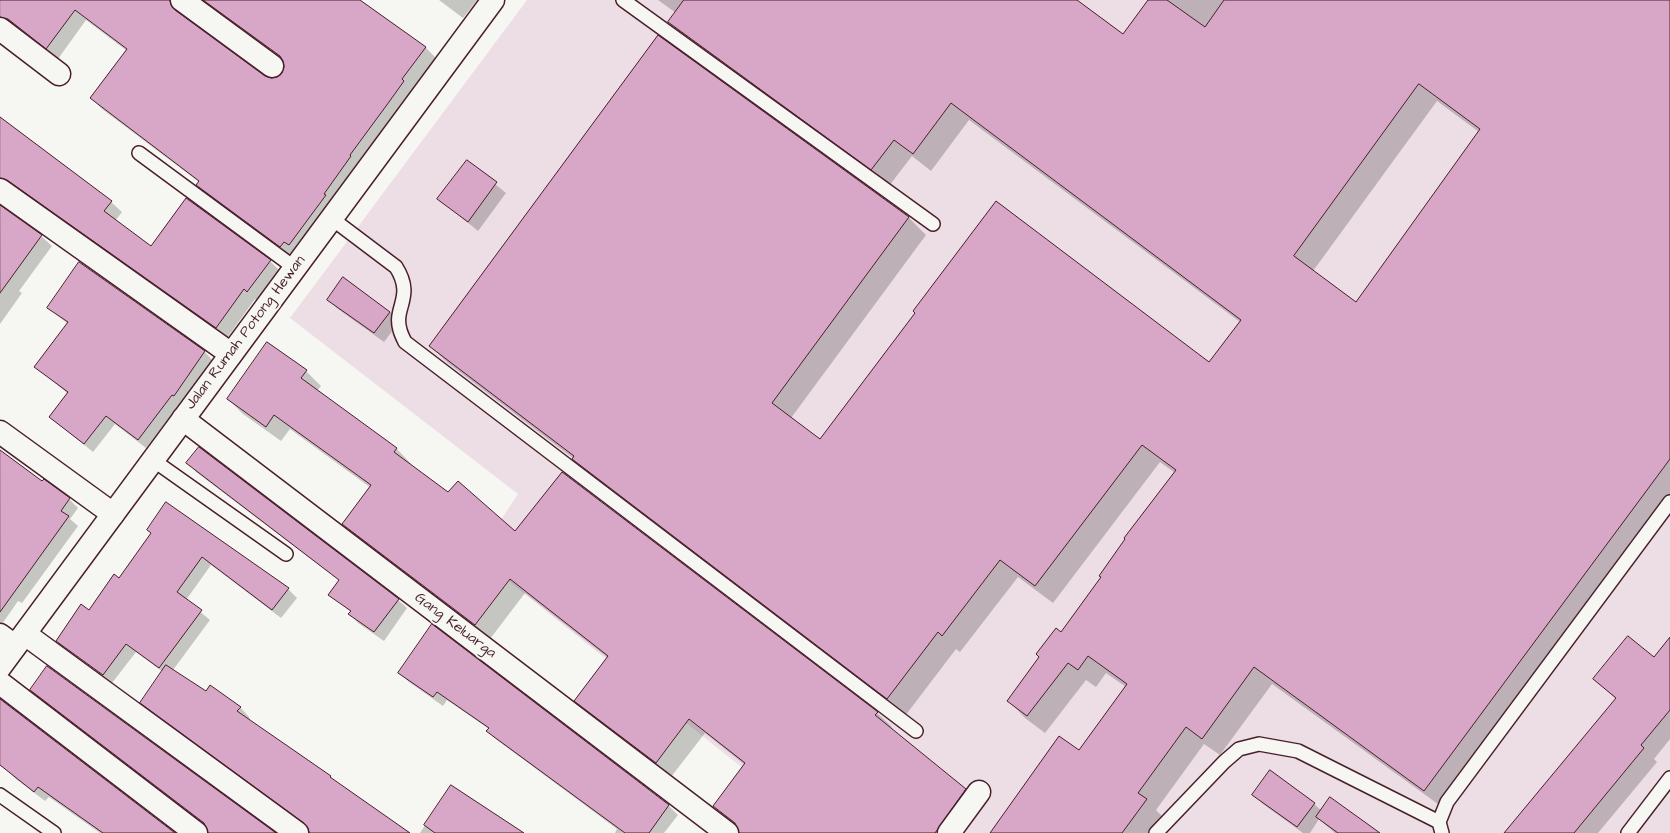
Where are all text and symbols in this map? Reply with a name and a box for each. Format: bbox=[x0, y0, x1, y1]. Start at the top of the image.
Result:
street label: Jalan Rumah Potong Hewan bbox=[182, 252, 310, 414]
street label: Gang Keluarga bbox=[411, 589, 499, 663]

